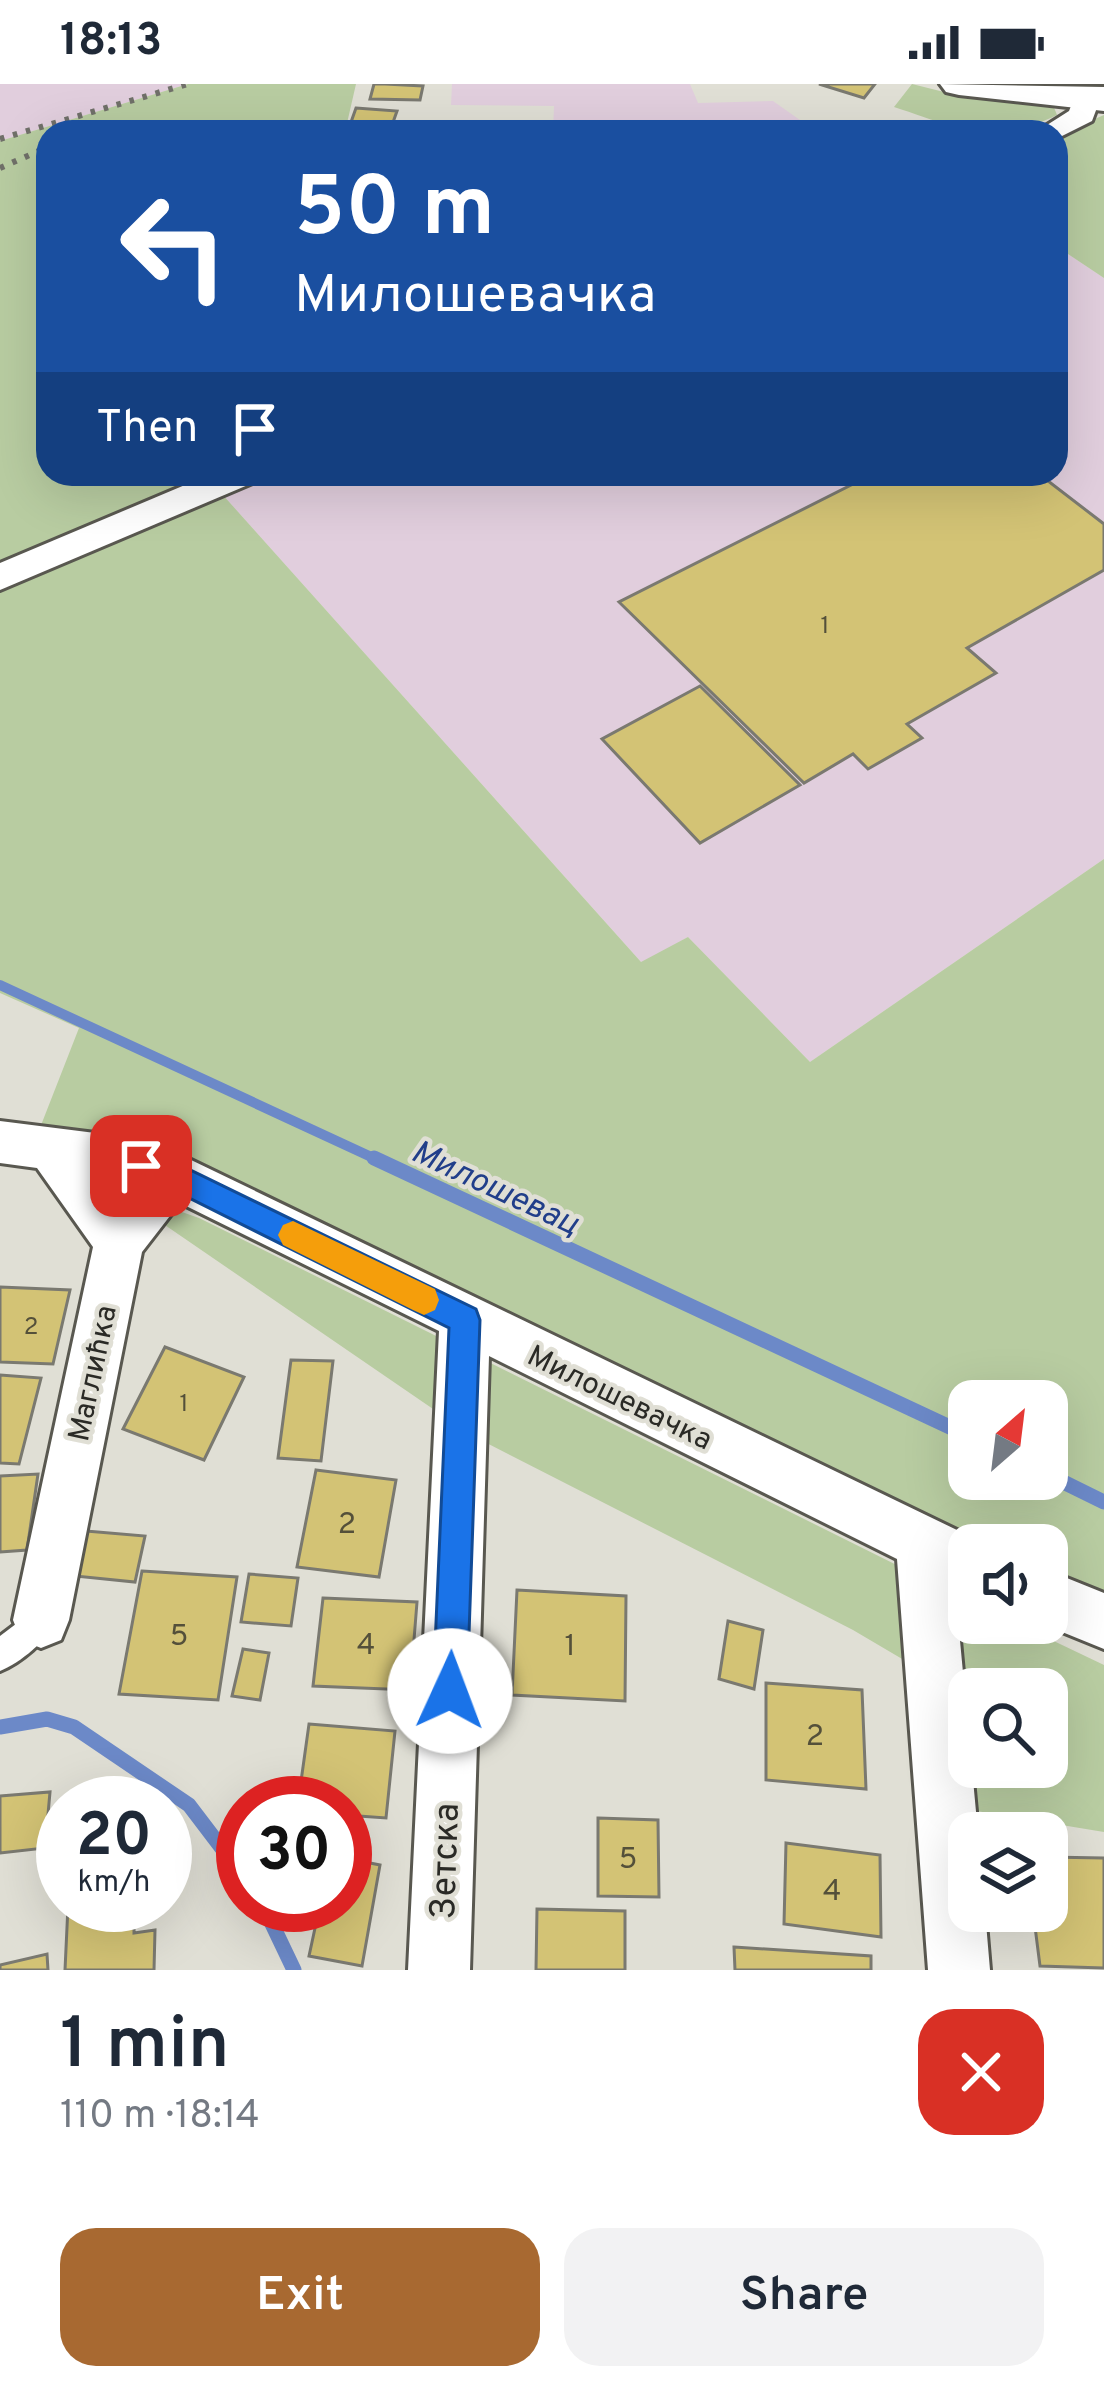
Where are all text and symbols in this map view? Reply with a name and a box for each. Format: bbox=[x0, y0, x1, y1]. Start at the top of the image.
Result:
text: 18:13 bbox=[60, 14, 162, 71]
text: 50 m bbox=[294, 159, 495, 265]
icon: left bbox=[96, 168, 252, 324]
text: Милошевачка bbox=[294, 263, 656, 332]
icon: arrive bbox=[222, 396, 288, 462]
text: Then bbox=[96, 401, 198, 458]
house number: 1 bbox=[821, 612, 829, 642]
pin bbox=[90, 1115, 192, 1217]
water label: Милошевац bbox=[404, 1132, 585, 1247]
icon: arrive bbox=[108, 1133, 174, 1199]
street label: Маглићка bbox=[62, 1302, 127, 1445]
house number: 2 bbox=[24, 1313, 38, 1343]
street label: Милошевачка bbox=[520, 1339, 717, 1460]
north arrow bbox=[948, 1380, 1068, 1500]
map controls bbox=[948, 1380, 1068, 1932]
house number: 1 bbox=[180, 1390, 188, 1420]
house number: 2 bbox=[338, 1507, 356, 1544]
button: sound bbox=[948, 1524, 1068, 1644]
house number: 5 bbox=[170, 1619, 188, 1656]
house number: 4 bbox=[357, 1628, 375, 1665]
position arrow bbox=[387, 1628, 513, 1754]
house number: 1 bbox=[564, 1629, 576, 1666]
button: search bbox=[948, 1668, 1068, 1788]
house number: 2 bbox=[806, 1719, 824, 1756]
speed limit sign: 30 bbox=[216, 1776, 372, 1932]
text: 20 bbox=[76, 1801, 152, 1877]
street label: Зетска bbox=[422, 1802, 472, 1920]
button: layers bbox=[948, 1812, 1068, 1932]
house number: 5 bbox=[619, 1842, 637, 1879]
text: km/h bbox=[78, 1865, 150, 1902]
house number: 4 bbox=[823, 1874, 841, 1911]
text: 1 min bbox=[60, 2002, 230, 2094]
button: close bbox=[918, 2009, 1044, 2135]
text: 110 m · 18:14 bbox=[60, 2093, 260, 2142]
button: Exit bbox=[60, 2228, 540, 2366]
button: Share bbox=[564, 2228, 1044, 2366]

